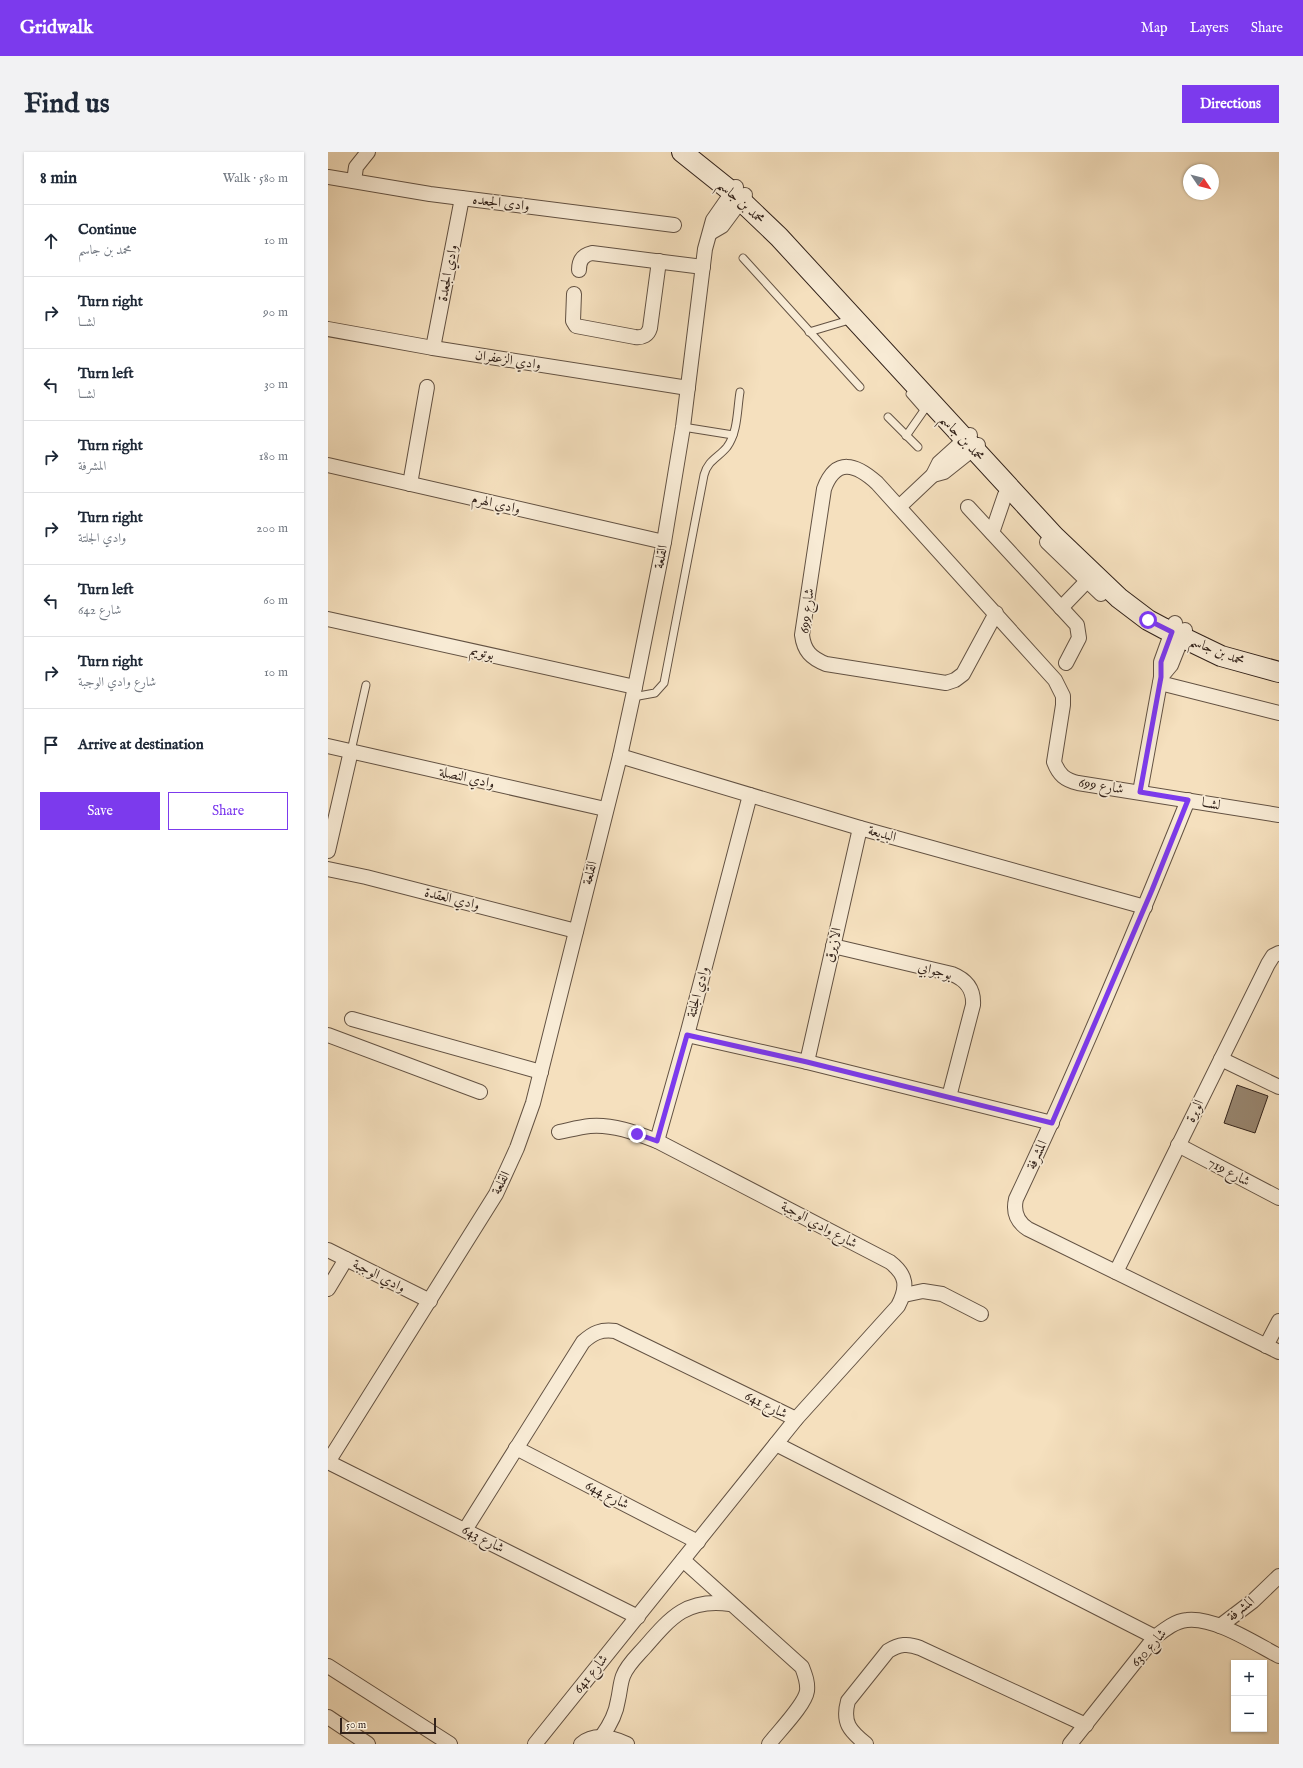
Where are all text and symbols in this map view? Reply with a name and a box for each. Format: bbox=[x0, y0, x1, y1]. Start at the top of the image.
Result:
text: Gridwalk bbox=[20, 16, 93, 40]
text: Map bbox=[1141, 19, 1168, 37]
text: Layers bbox=[1190, 19, 1229, 37]
text: Share bbox=[1251, 19, 1283, 37]
button: Directions bbox=[1182, 85, 1279, 123]
text: Find us bbox=[24, 87, 110, 122]
north arrow bbox=[1183, 164, 1219, 200]
text: 8 min bbox=[40, 168, 77, 189]
text: Walk · 580 m bbox=[223, 170, 288, 187]
street label: محمد بن جاسم bbox=[711, 176, 769, 231]
street label: وادى الجعده bbox=[471, 191, 531, 215]
text: Continue bbox=[78, 220, 136, 239]
icon: ahead bbox=[40, 230, 62, 252]
text: 10 m bbox=[264, 232, 288, 249]
text: محمد بن جاسم bbox=[78, 242, 132, 259]
street label: وادي الجعدة bbox=[434, 243, 464, 303]
text: Turn right bbox=[78, 292, 143, 311]
icon: right bbox=[40, 302, 62, 324]
text: 90 m bbox=[263, 304, 288, 321]
text: لشــا bbox=[78, 314, 95, 331]
street label: وادي الزعفران bbox=[473, 346, 542, 376]
text: Turn left bbox=[78, 364, 134, 383]
icon: left bbox=[40, 374, 62, 396]
text: 30 m bbox=[264, 376, 288, 393]
text: لشــا bbox=[78, 386, 95, 403]
street label: محمد بن جاسم bbox=[933, 411, 988, 468]
text: Turn right bbox=[78, 436, 143, 455]
icon: right bbox=[40, 446, 62, 468]
text: 180 m bbox=[259, 448, 288, 465]
text: المشرفة bbox=[78, 458, 106, 475]
street label: وادي الهرم bbox=[469, 490, 522, 521]
text: Turn right bbox=[78, 508, 143, 527]
icon: right bbox=[40, 518, 62, 540]
text: 200 m bbox=[256, 520, 288, 537]
text: وادي الجلتة bbox=[78, 530, 126, 547]
street label: القلعة bbox=[650, 544, 672, 570]
text: Turn left bbox=[78, 580, 134, 599]
street label: شارع 699 bbox=[795, 587, 821, 635]
icon: left bbox=[40, 590, 62, 612]
text: 60 m bbox=[263, 592, 288, 609]
text: شارع 642 bbox=[78, 602, 121, 619]
route start bbox=[1139, 611, 1157, 629]
street label: محمد بن جاسم bbox=[1185, 632, 1247, 674]
street label: بوتويم bbox=[467, 641, 496, 668]
text: Turn right bbox=[78, 652, 143, 671]
icon: right bbox=[40, 662, 62, 684]
text: 10 m bbox=[264, 664, 288, 681]
text: شارع وادي الوجبة bbox=[78, 674, 156, 691]
icon: arrive bbox=[40, 734, 62, 756]
text: Arrive at destination bbox=[78, 735, 204, 754]
street label: وادي النصلة bbox=[436, 763, 496, 795]
street label: شارع 699 bbox=[1077, 774, 1125, 800]
button: Save bbox=[40, 792, 160, 830]
button: Share bbox=[168, 792, 288, 830]
street label: لشــا bbox=[1200, 794, 1222, 814]
street label: البديعة bbox=[866, 821, 898, 847]
street label: القلعة bbox=[578, 859, 602, 887]
street label: وادي العقدة bbox=[422, 883, 482, 916]
street label: الازيرق bbox=[820, 926, 846, 964]
street label: بوجوابي bbox=[915, 958, 954, 986]
street label: وادي الجلتة bbox=[683, 965, 715, 1020]
street label: الوبرة bbox=[1182, 1097, 1208, 1125]
route end bbox=[628, 1125, 646, 1143]
street label: المشرفة bbox=[1022, 1137, 1052, 1173]
street label: شارع 719 bbox=[1204, 1153, 1253, 1192]
street label: القلعة bbox=[488, 1168, 514, 1198]
street label: شارع وادي الوجبة bbox=[777, 1197, 860, 1255]
street label: وادي الوجبة bbox=[349, 1255, 408, 1299]
street label: شارع 641 bbox=[741, 1387, 790, 1425]
street label: شارع 644 bbox=[581, 1476, 632, 1515]
street label: شارع 643 bbox=[458, 1521, 507, 1559]
street label: المشرفة bbox=[1223, 1592, 1259, 1626]
street label: شارع 630 bbox=[1127, 1625, 1172, 1672]
street label: شارع 641 bbox=[570, 1651, 614, 1699]
map controls bbox=[1231, 1660, 1267, 1732]
button: + bbox=[1231, 1660, 1267, 1696]
button: − bbox=[1231, 1696, 1267, 1732]
scale bar bbox=[340, 1716, 436, 1735]
text: 50 m bbox=[346, 1718, 366, 1732]

